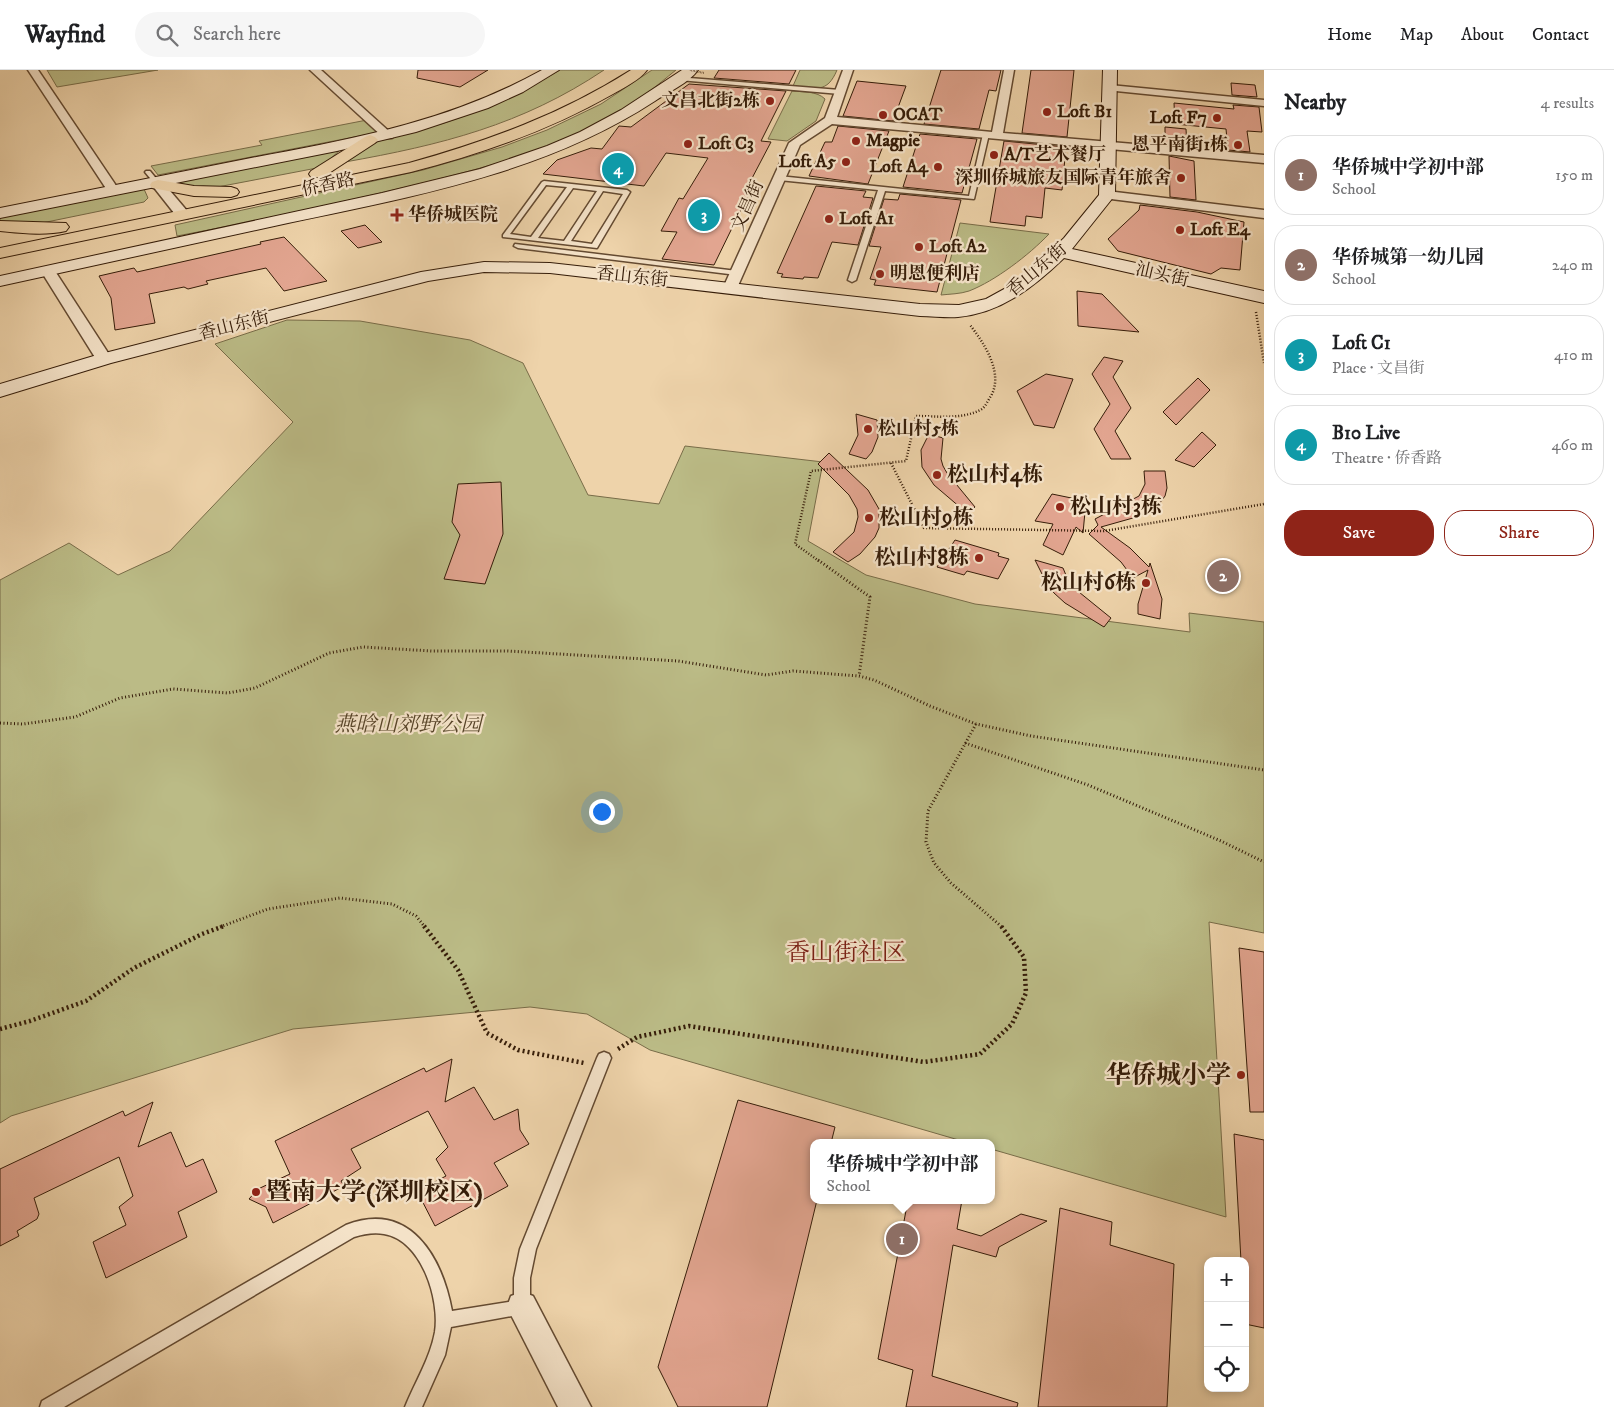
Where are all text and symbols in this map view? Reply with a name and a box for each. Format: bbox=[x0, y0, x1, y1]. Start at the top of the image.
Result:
search box bbox=[135, 12, 485, 57]
text: Wayfind bbox=[25, 20, 105, 50]
icon: search bbox=[153, 21, 181, 49]
text: Search here bbox=[193, 23, 281, 46]
text: Home bbox=[1327, 24, 1372, 46]
text: Map bbox=[1400, 24, 1433, 46]
text: About bbox=[1461, 24, 1504, 46]
text: Contact bbox=[1532, 24, 1589, 46]
place label: 文昌北街2栋 bbox=[661, 90, 760, 112]
text: Nearby bbox=[1284, 90, 1346, 116]
text: 4 results bbox=[1541, 93, 1594, 113]
marker: 文昌北街2栋 bbox=[764, 95, 776, 107]
place label: Loft B1 bbox=[1057, 101, 1112, 123]
place label: OCAT bbox=[893, 104, 943, 126]
marker: Loft B1 bbox=[1041, 106, 1053, 118]
place label: Loft F7 bbox=[1149, 107, 1207, 129]
marker: OCAT bbox=[877, 109, 889, 121]
marker: Loft F7 bbox=[1211, 112, 1223, 124]
place label: Magpie bbox=[866, 130, 921, 152]
place label: Loft C3 bbox=[698, 133, 754, 155]
place label: 恩平南街1栋 bbox=[1131, 134, 1228, 156]
marker: Magpie bbox=[850, 135, 862, 147]
marker: Loft C3 bbox=[682, 138, 694, 150]
marker: 恩平南街1栋 bbox=[1232, 139, 1244, 151]
place label: A/T艺术餐厅 bbox=[1003, 144, 1106, 166]
marker: A/T艺术餐厅 bbox=[988, 149, 1000, 161]
pin: 4 bbox=[602, 150, 634, 188]
place label: Loft A5 bbox=[779, 151, 836, 173]
marker: Loft A5 bbox=[840, 156, 852, 168]
place label: Loft A4 bbox=[869, 156, 929, 178]
text: 华侨城中学初中部 bbox=[1332, 156, 1484, 179]
marker: Loft A4 bbox=[932, 161, 944, 173]
text: 1 bbox=[1298, 165, 1304, 185]
text: 150 m bbox=[1555, 165, 1593, 185]
place label: 深圳侨城旅友国际青年旅舍 bbox=[955, 167, 1171, 189]
street label: 侨香路 bbox=[299, 169, 357, 201]
marker: 深圳侨城旅友国际青年旅舍 bbox=[1175, 172, 1187, 184]
street label: 文昌街 bbox=[727, 177, 769, 235]
text: School bbox=[1332, 179, 1376, 199]
pin: 3 bbox=[688, 196, 720, 234]
place label: 华侨城医院 bbox=[408, 204, 498, 226]
marker: 华侨城医院 bbox=[390, 208, 404, 222]
place label: Loft A1 bbox=[839, 208, 894, 230]
marker: Loft A1 bbox=[823, 213, 835, 225]
place label: Loft E4 bbox=[1190, 219, 1251, 241]
marker: Loft E4 bbox=[1174, 224, 1186, 236]
place label: Loft A2 bbox=[929, 236, 987, 258]
street label: 香山东街 bbox=[1002, 238, 1072, 302]
marker: Loft A2 bbox=[913, 241, 925, 253]
text: 华侨城第一幼儿园 bbox=[1332, 246, 1484, 269]
text: 2 bbox=[1297, 255, 1305, 275]
text: 240 m bbox=[1552, 255, 1593, 275]
street label: 汕头街 bbox=[1133, 258, 1191, 292]
street label: 香山东街 bbox=[595, 262, 669, 292]
place label: 明恩便利店 bbox=[890, 263, 980, 285]
marker: 明恩便利店 bbox=[874, 268, 886, 280]
text: School bbox=[1332, 269, 1376, 289]
street label: 香山东街 bbox=[196, 307, 272, 345]
text: Loft C1 bbox=[1332, 332, 1391, 355]
text: 3 bbox=[1298, 345, 1304, 365]
text: 410 m bbox=[1554, 345, 1593, 365]
text: Place · 文昌街 bbox=[1332, 358, 1425, 378]
place label: 松山村5栋 bbox=[878, 418, 959, 440]
text: B10 Live bbox=[1332, 422, 1400, 445]
marker: 松山村5栋 bbox=[862, 423, 874, 435]
text: 4 bbox=[1296, 435, 1306, 455]
text: 460 m bbox=[1551, 435, 1593, 455]
text: Theatre · 侨香路 bbox=[1332, 448, 1442, 468]
place label: 松山村4栋 bbox=[947, 462, 1043, 488]
marker: 松山村4栋 bbox=[931, 469, 943, 481]
place label: 松山村3栋 bbox=[1070, 494, 1162, 520]
marker: 松山村3栋 bbox=[1054, 501, 1066, 513]
place label: 松山村9栋 bbox=[879, 505, 973, 531]
button: Save bbox=[1284, 510, 1434, 556]
button: Share bbox=[1444, 510, 1594, 556]
marker: 松山村9栋 bbox=[863, 512, 875, 524]
place label: 松山村8栋 bbox=[874, 545, 969, 571]
marker: 松山村8栋 bbox=[973, 552, 985, 564]
pin: 2 bbox=[1207, 557, 1239, 595]
place label: 松山村6栋 bbox=[1041, 570, 1136, 596]
marker: 松山村6栋 bbox=[1140, 577, 1152, 589]
park label: 燕晗山郊野公园 bbox=[335, 712, 484, 738]
your location bbox=[589, 799, 615, 825]
district label: 香山街社区 bbox=[786, 938, 906, 968]
place label: 华侨城小学 bbox=[1106, 1060, 1231, 1091]
marker: 华侨城小学 bbox=[1235, 1069, 1247, 1081]
popup bbox=[810, 1139, 995, 1204]
text: 华侨城中学初中部 bbox=[826, 1153, 979, 1176]
text: School bbox=[826, 1176, 870, 1196]
place label: 暨南大学(深圳校区) bbox=[266, 1177, 483, 1208]
marker: 暨南大学(深圳校区) bbox=[250, 1186, 262, 1198]
pin: 1 bbox=[886, 1220, 918, 1258]
map controls bbox=[1204, 1257, 1249, 1392]
button: + bbox=[1204, 1257, 1249, 1302]
button: − bbox=[1204, 1302, 1249, 1347]
button: locate bbox=[1204, 1347, 1249, 1392]

